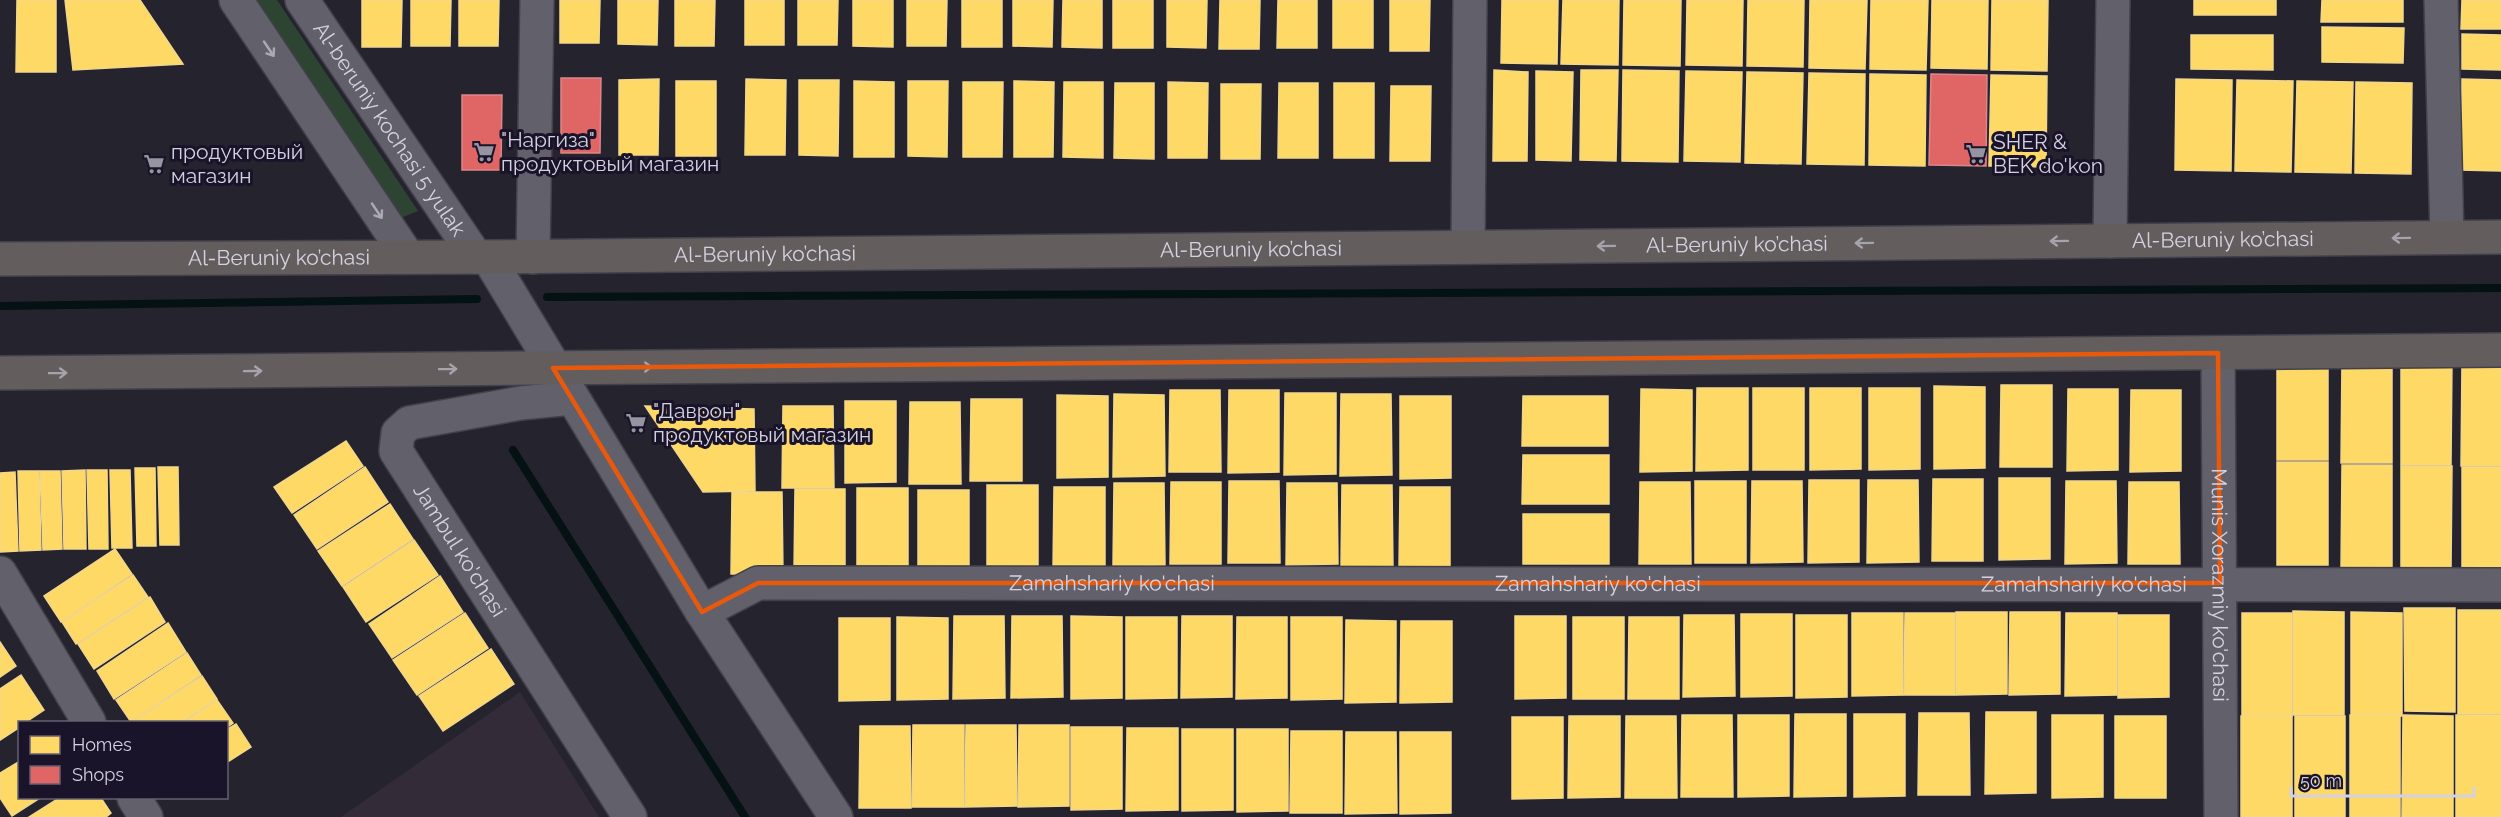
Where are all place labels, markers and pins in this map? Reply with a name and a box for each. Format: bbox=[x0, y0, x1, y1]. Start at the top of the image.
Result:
place label: "Наргиза" продуктовый магазин bbox=[501, 127, 719, 176]
place label: SHER & BEK do'kon bbox=[1993, 129, 2103, 178]
place label: продуктовый магазин bbox=[171, 139, 303, 188]
supermarket icon: "Наргиза" продуктовый магазин bbox=[472, 140, 496, 164]
supermarket icon: SHER & BEK do'kon bbox=[1964, 142, 1988, 166]
supermarket icon: продуктовый магазин bbox=[142, 152, 166, 176]
place label: "Даврон" продуктовый магазин bbox=[653, 398, 871, 447]
supermarket icon: "Даврон" продуктовый магазин bbox=[624, 411, 648, 435]

